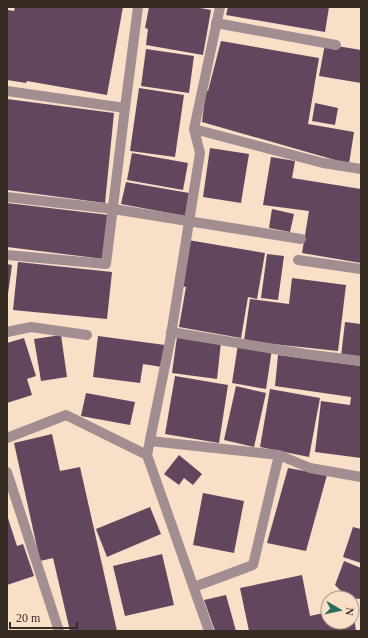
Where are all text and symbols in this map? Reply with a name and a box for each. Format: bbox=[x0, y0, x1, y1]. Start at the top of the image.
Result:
north arrow bbox=[320, 590, 360, 630]
scale bar bbox=[10, 604, 77, 630]
text: N bbox=[343, 607, 356, 616]
text: 20 m bbox=[16, 611, 41, 625]

